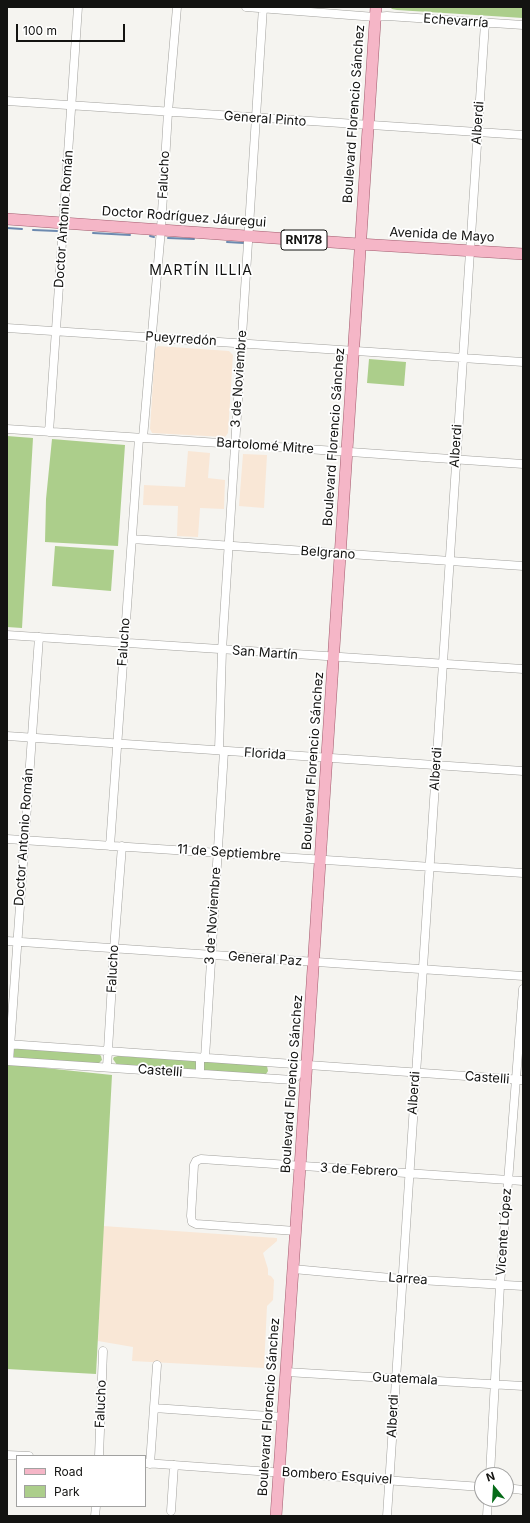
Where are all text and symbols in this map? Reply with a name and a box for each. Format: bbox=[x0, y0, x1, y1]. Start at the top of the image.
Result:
street label: Echevarría bbox=[423, 11, 489, 31]
scale bar bbox=[18, 16, 127, 42]
text: 100 m bbox=[23, 23, 57, 38]
street label: Boulevard Florencio Sánchez bbox=[340, 24, 368, 204]
street label: Alberdi bbox=[469, 101, 487, 145]
street label: General Pinto bbox=[223, 108, 307, 130]
street label: Doctor Antonio Román bbox=[51, 149, 77, 289]
street label: Falucho bbox=[155, 150, 173, 200]
street label: Doctor Rodríguez Jáuregui bbox=[101, 203, 267, 231]
street label: Avenida de Mayo bbox=[389, 224, 495, 246]
road number: RN178 bbox=[281, 230, 327, 250]
district label: MARTÍN ILLIA bbox=[149, 263, 253, 279]
street label: Pueyrredón bbox=[145, 329, 217, 349]
street label: 3 de Noviembre bbox=[228, 330, 250, 428]
street label: Boulevard Florencio Sánchez bbox=[320, 347, 348, 527]
street label: Alberdi bbox=[447, 424, 465, 468]
street label: Bartolomé Mitre bbox=[216, 435, 314, 457]
street label: Belgrano bbox=[300, 543, 356, 563]
street label: Falucho bbox=[115, 617, 133, 667]
street label: San Martín bbox=[231, 643, 299, 663]
street label: Boulevard Florencio Sánchez bbox=[299, 671, 327, 851]
street label: Florida bbox=[243, 745, 287, 763]
street label: Alberdi bbox=[427, 747, 445, 791]
street label: Doctor Antonio Román bbox=[11, 767, 37, 907]
street label: 11 de Septiembre bbox=[177, 842, 281, 864]
street label: 3 de Noviembre bbox=[202, 867, 224, 965]
street label: Falucho bbox=[104, 944, 122, 994]
street label: General Paz bbox=[227, 949, 303, 969]
street label: Boulevard Florencio Sánchez bbox=[278, 994, 306, 1174]
street label: Castelli bbox=[137, 1062, 183, 1080]
street label: Castelli bbox=[464, 1069, 510, 1087]
street label: Alberdi bbox=[405, 1071, 423, 1115]
street label: 3 de Febrero bbox=[319, 1160, 399, 1180]
street label: Vicente López bbox=[493, 1188, 515, 1276]
street label: Larrea bbox=[388, 1270, 428, 1288]
street label: Boulevard Florencio Sánchez bbox=[255, 1317, 283, 1497]
street label: Guatemala bbox=[372, 1369, 438, 1389]
street label: Falucho bbox=[92, 1380, 110, 1428]
street label: Alberdi bbox=[384, 1394, 402, 1438]
legend bbox=[16, 1455, 146, 1507]
text: Road bbox=[54, 1464, 83, 1479]
street label: Bombero Esquivel bbox=[281, 1464, 393, 1488]
north arrow bbox=[474, 1467, 514, 1507]
text: N bbox=[484, 1469, 497, 1484]
text: Park bbox=[54, 1484, 80, 1499]

